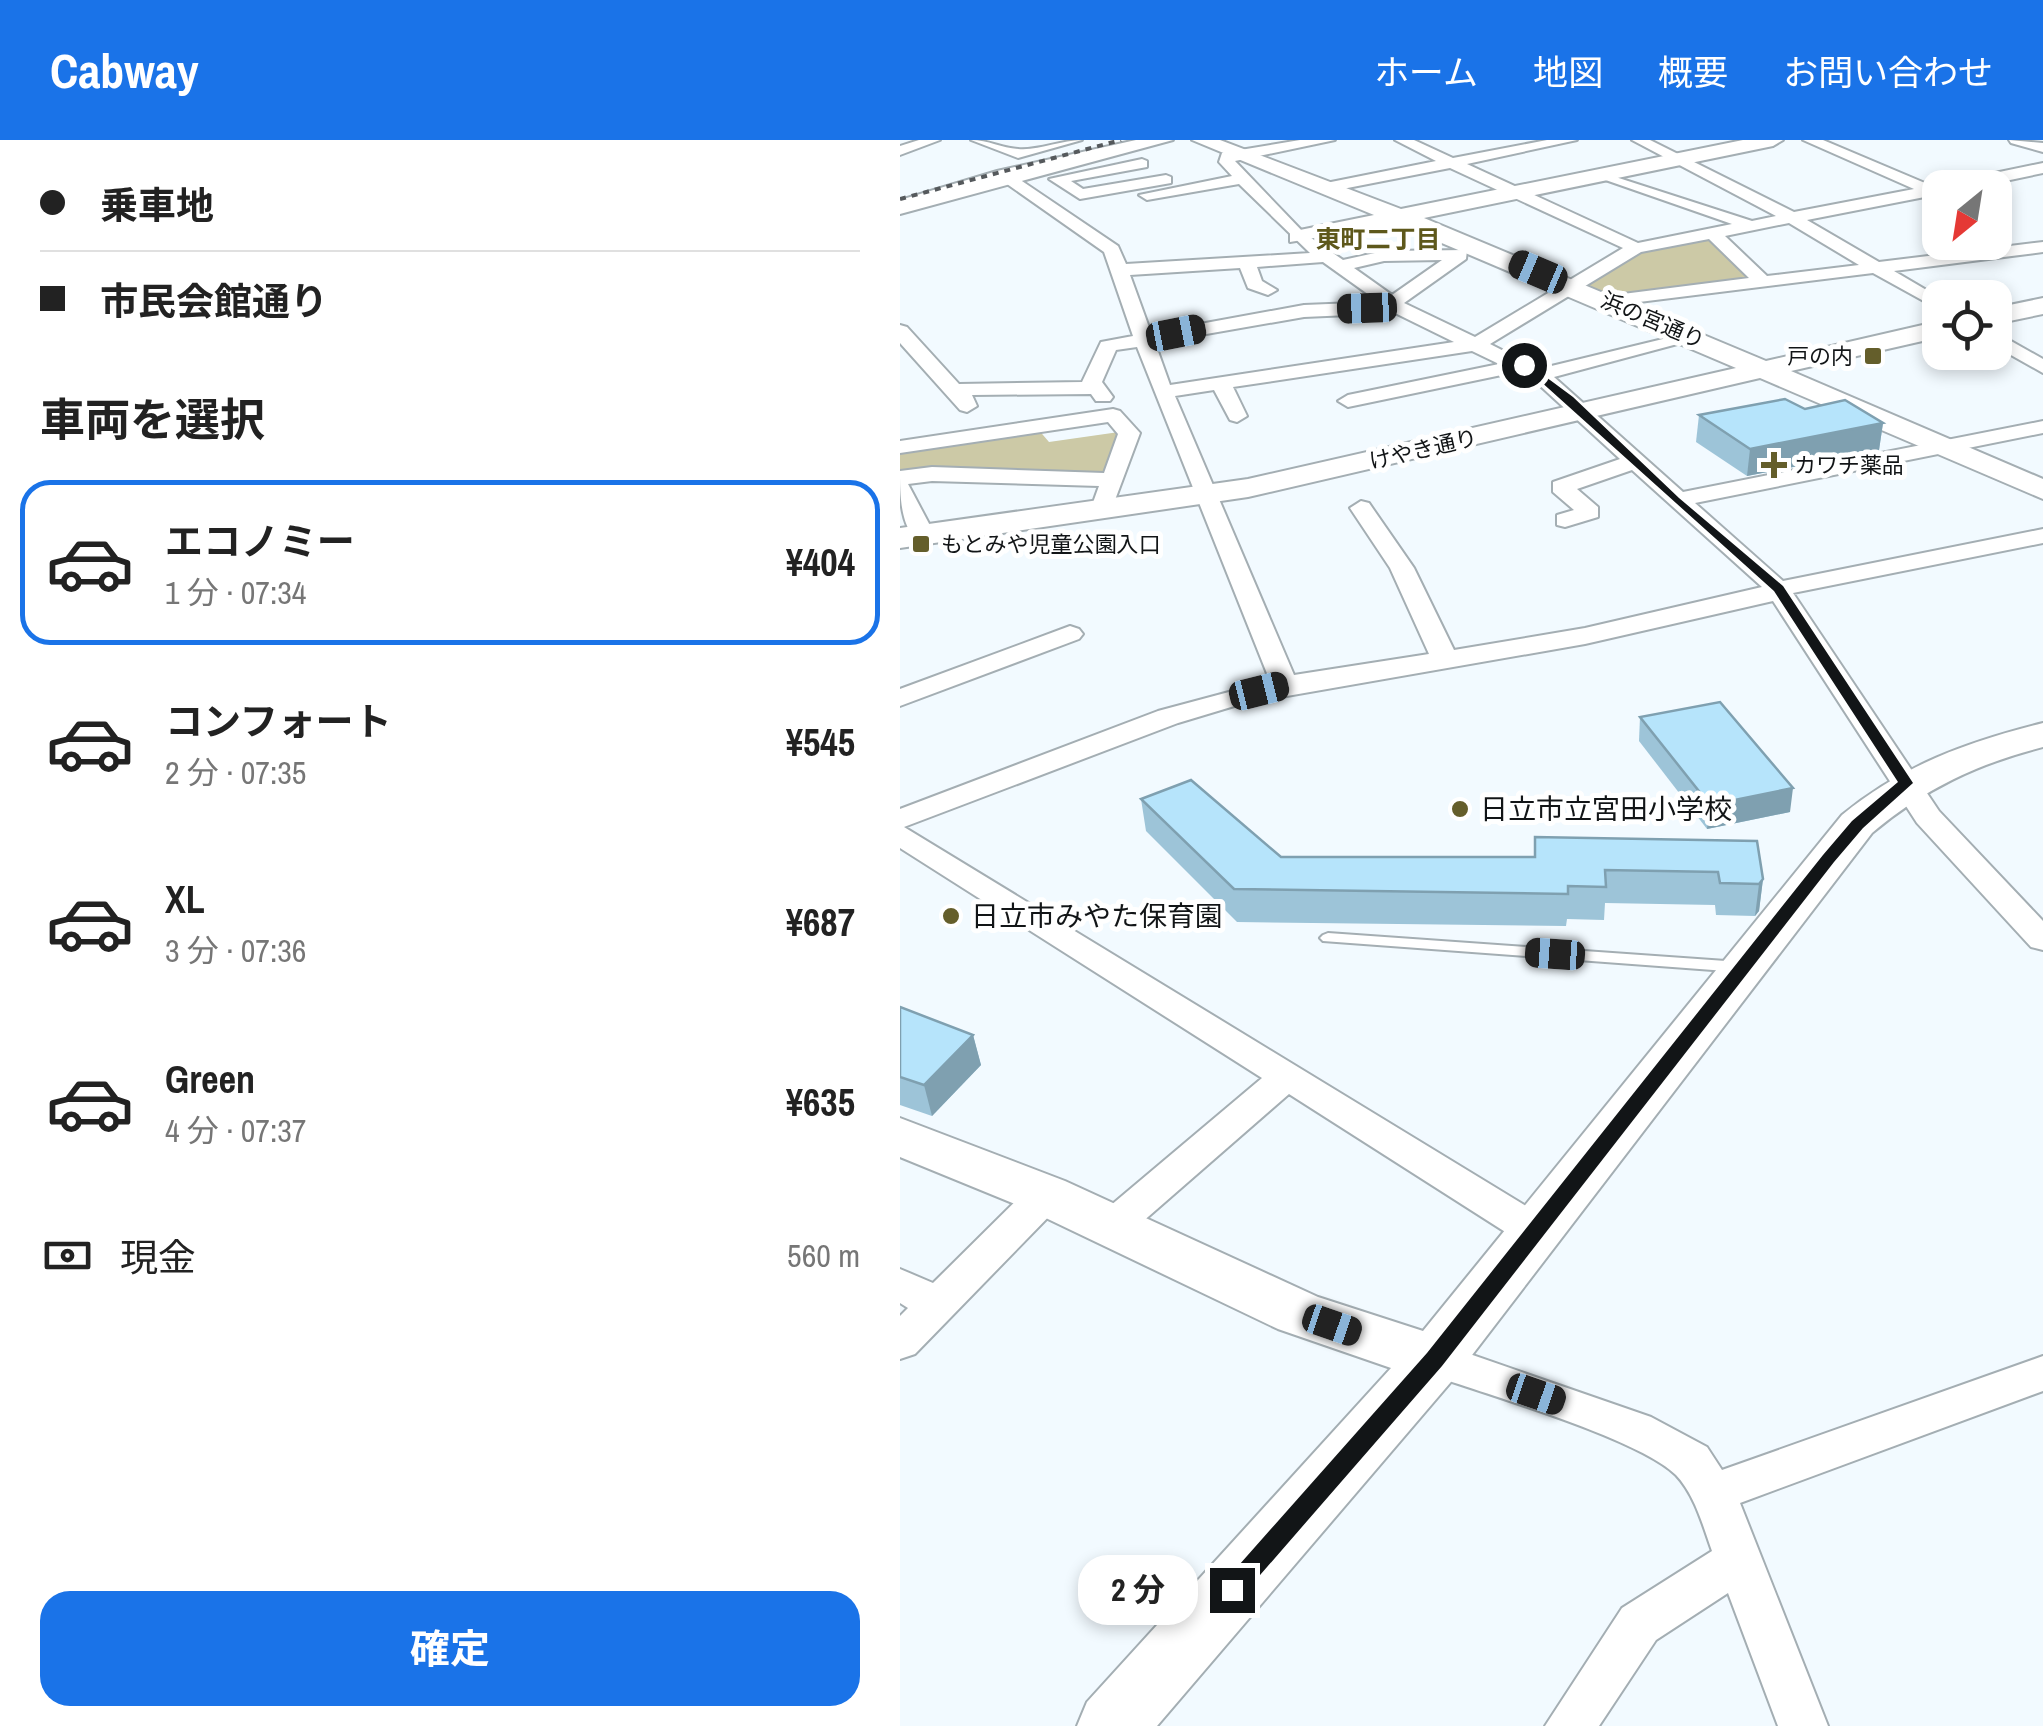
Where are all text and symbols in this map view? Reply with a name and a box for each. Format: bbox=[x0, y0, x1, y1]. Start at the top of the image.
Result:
text: Cabway bbox=[50, 38, 199, 103]
text: ホーム bbox=[1374, 49, 1478, 96]
text: 地図 bbox=[1533, 49, 1603, 96]
text: 概要 bbox=[1658, 49, 1728, 96]
text: お問い合わせ bbox=[1783, 49, 1993, 96]
north arrow bbox=[1922, 170, 2012, 260]
map controls bbox=[1922, 170, 2012, 370]
text: 乗車地 bbox=[100, 180, 214, 231]
district label: 東町二丁目 bbox=[1315, 222, 1441, 256]
car bbox=[1505, 246, 1571, 298]
text: 市民会館通り bbox=[100, 276, 328, 327]
button: locate bbox=[1922, 280, 2012, 370]
street label: 浜の宮通り bbox=[1597, 285, 1709, 355]
car bbox=[1336, 292, 1398, 324]
car bbox=[1144, 313, 1208, 353]
place label: 戸の内 bbox=[1787, 341, 1853, 371]
route start bbox=[1502, 343, 1547, 388]
marker: 戸の内 bbox=[1862, 345, 1884, 367]
text: 車両を選択 bbox=[40, 389, 265, 450]
street label: けやき通り bbox=[1366, 422, 1480, 476]
place label: カワチ薬品 bbox=[1794, 450, 1904, 480]
marker: カワチ薬品 bbox=[1763, 454, 1785, 476]
text: エコノミー bbox=[165, 516, 355, 567]
icon: car bbox=[45, 518, 135, 608]
place label: もとみや児童公園入口 bbox=[941, 529, 1161, 559]
marker: もとみや児童公園入口 bbox=[910, 533, 932, 555]
text: ¥404 bbox=[786, 537, 855, 588]
text: 1 分 · 07:34 bbox=[165, 571, 306, 614]
car bbox=[1226, 669, 1292, 713]
text: コンフォート bbox=[165, 696, 392, 747]
icon: car bbox=[45, 698, 135, 788]
text: ¥545 bbox=[786, 717, 855, 768]
text: 2 分 · 07:35 bbox=[165, 751, 306, 794]
place label: 日立市立宮田小学校 bbox=[1480, 790, 1732, 828]
marker: 日立市立宮田小学校 bbox=[1449, 798, 1471, 820]
text: XL bbox=[165, 874, 205, 925]
icon: car bbox=[45, 878, 135, 968]
text: ¥687 bbox=[786, 897, 855, 948]
place label: 日立市みやた保育園 bbox=[971, 897, 1223, 935]
marker: 日立市みやた保育園 bbox=[940, 905, 962, 927]
text: 3 分 · 07:36 bbox=[165, 929, 306, 972]
car bbox=[1524, 937, 1586, 971]
text: Green bbox=[165, 1054, 255, 1105]
icon: car bbox=[45, 1058, 135, 1148]
text: ¥635 bbox=[786, 1077, 855, 1128]
text: 4 分 · 07:37 bbox=[165, 1109, 306, 1152]
icon: cash bbox=[40, 1228, 95, 1283]
text: 現金 bbox=[120, 1232, 196, 1283]
text: 560 m bbox=[787, 1234, 860, 1277]
car bbox=[1299, 1301, 1365, 1349]
car bbox=[1503, 1370, 1569, 1418]
callout: 2 分 bbox=[1077, 1555, 1197, 1625]
text: 2 分 bbox=[1111, 1568, 1165, 1611]
route end bbox=[1210, 1568, 1255, 1613]
button: 確定 bbox=[40, 1591, 860, 1706]

